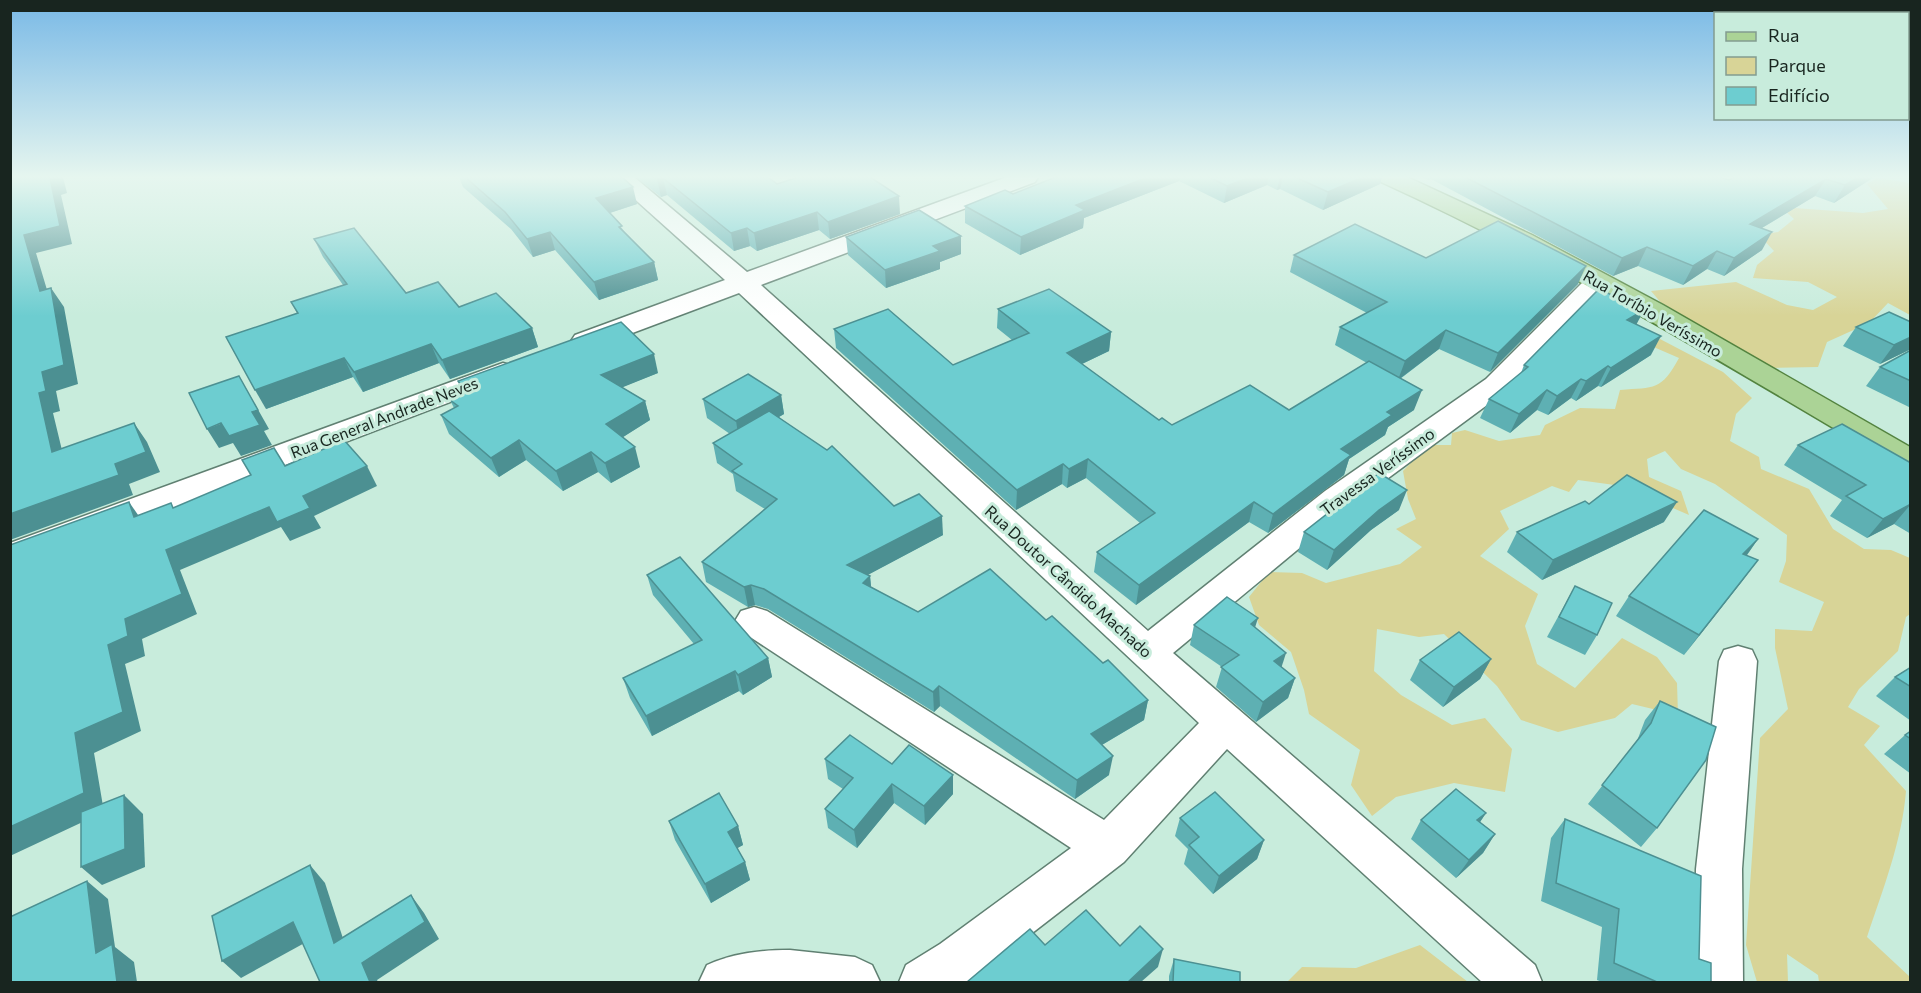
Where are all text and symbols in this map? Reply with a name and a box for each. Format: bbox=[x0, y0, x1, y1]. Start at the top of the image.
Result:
legend bbox=[1714, 12, 1909, 120]
text: Rua bbox=[1768, 24, 1799, 46]
text: Parque bbox=[1768, 54, 1826, 76]
text: Edifício bbox=[1768, 84, 1830, 106]
street label: Rua Toríbio Veríssimo bbox=[1580, 265, 1726, 361]
street label: Rua General Andrade Neves bbox=[288, 372, 480, 462]
street label: Travessa Veríssimo bbox=[1316, 423, 1438, 519]
street label: Rua Doutor Cândido Machado bbox=[982, 501, 1156, 661]

